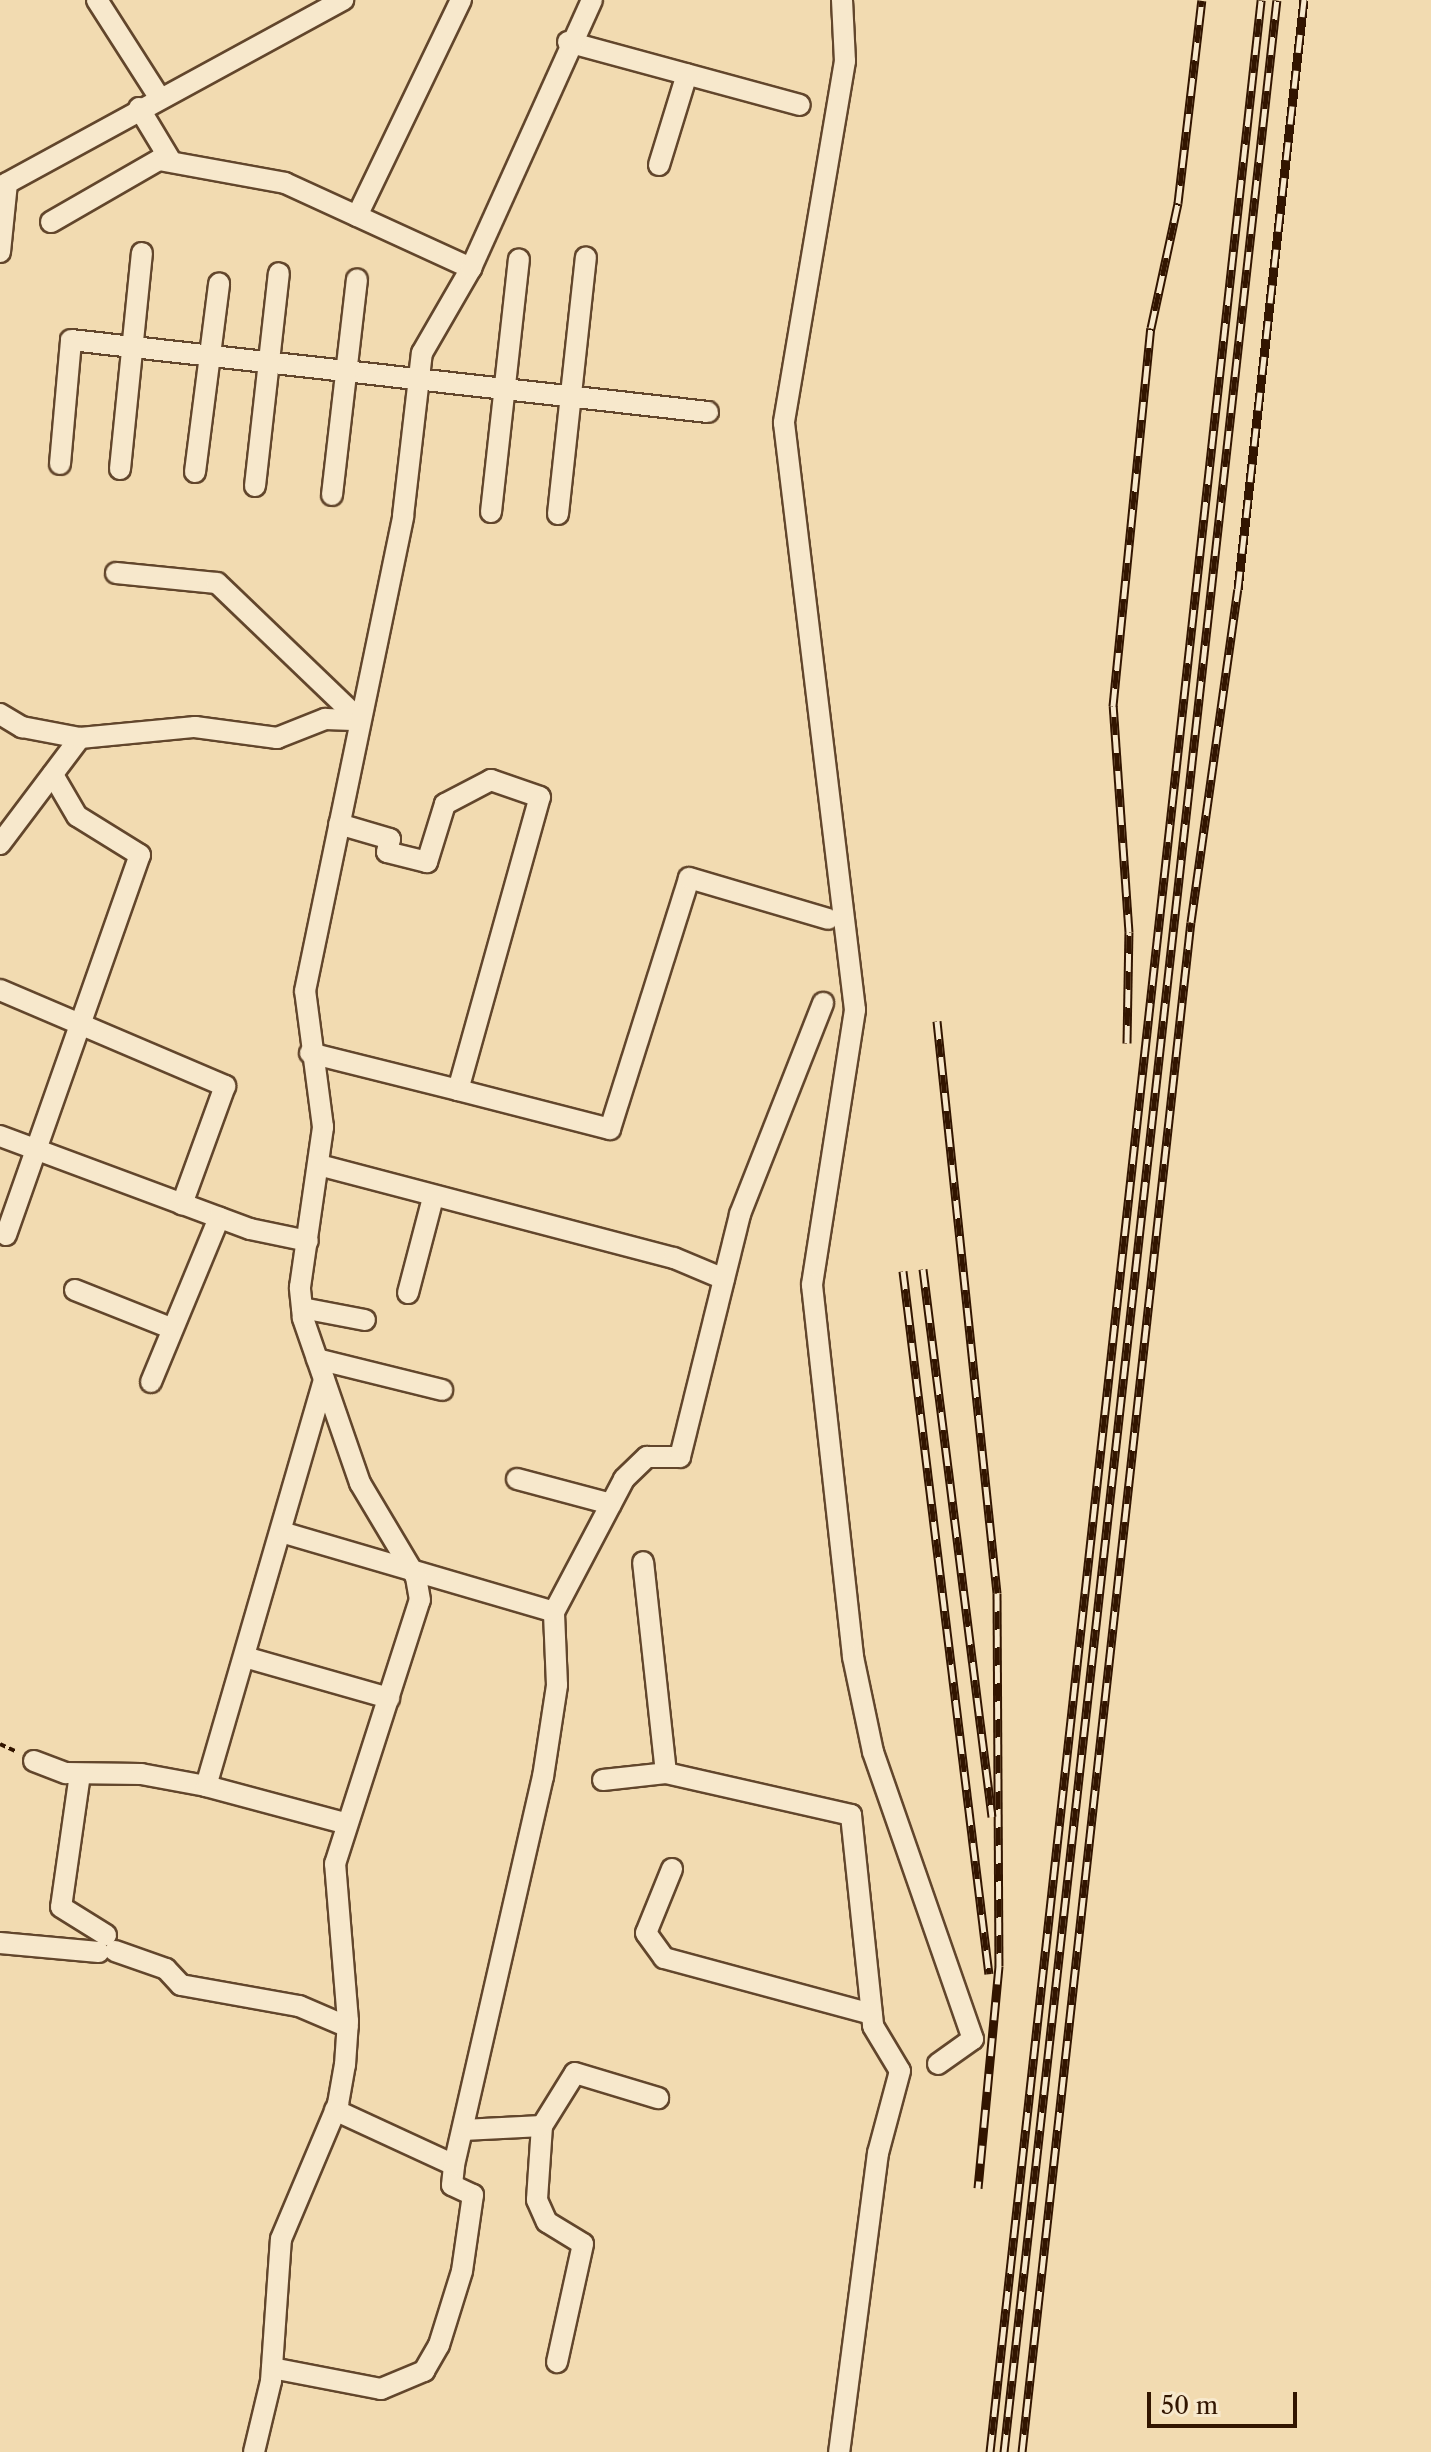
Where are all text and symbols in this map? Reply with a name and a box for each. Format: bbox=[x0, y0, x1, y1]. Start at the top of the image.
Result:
scale bar bbox=[1151, 2376, 1301, 2426]
text: 50 m bbox=[1161, 2391, 1218, 2420]

